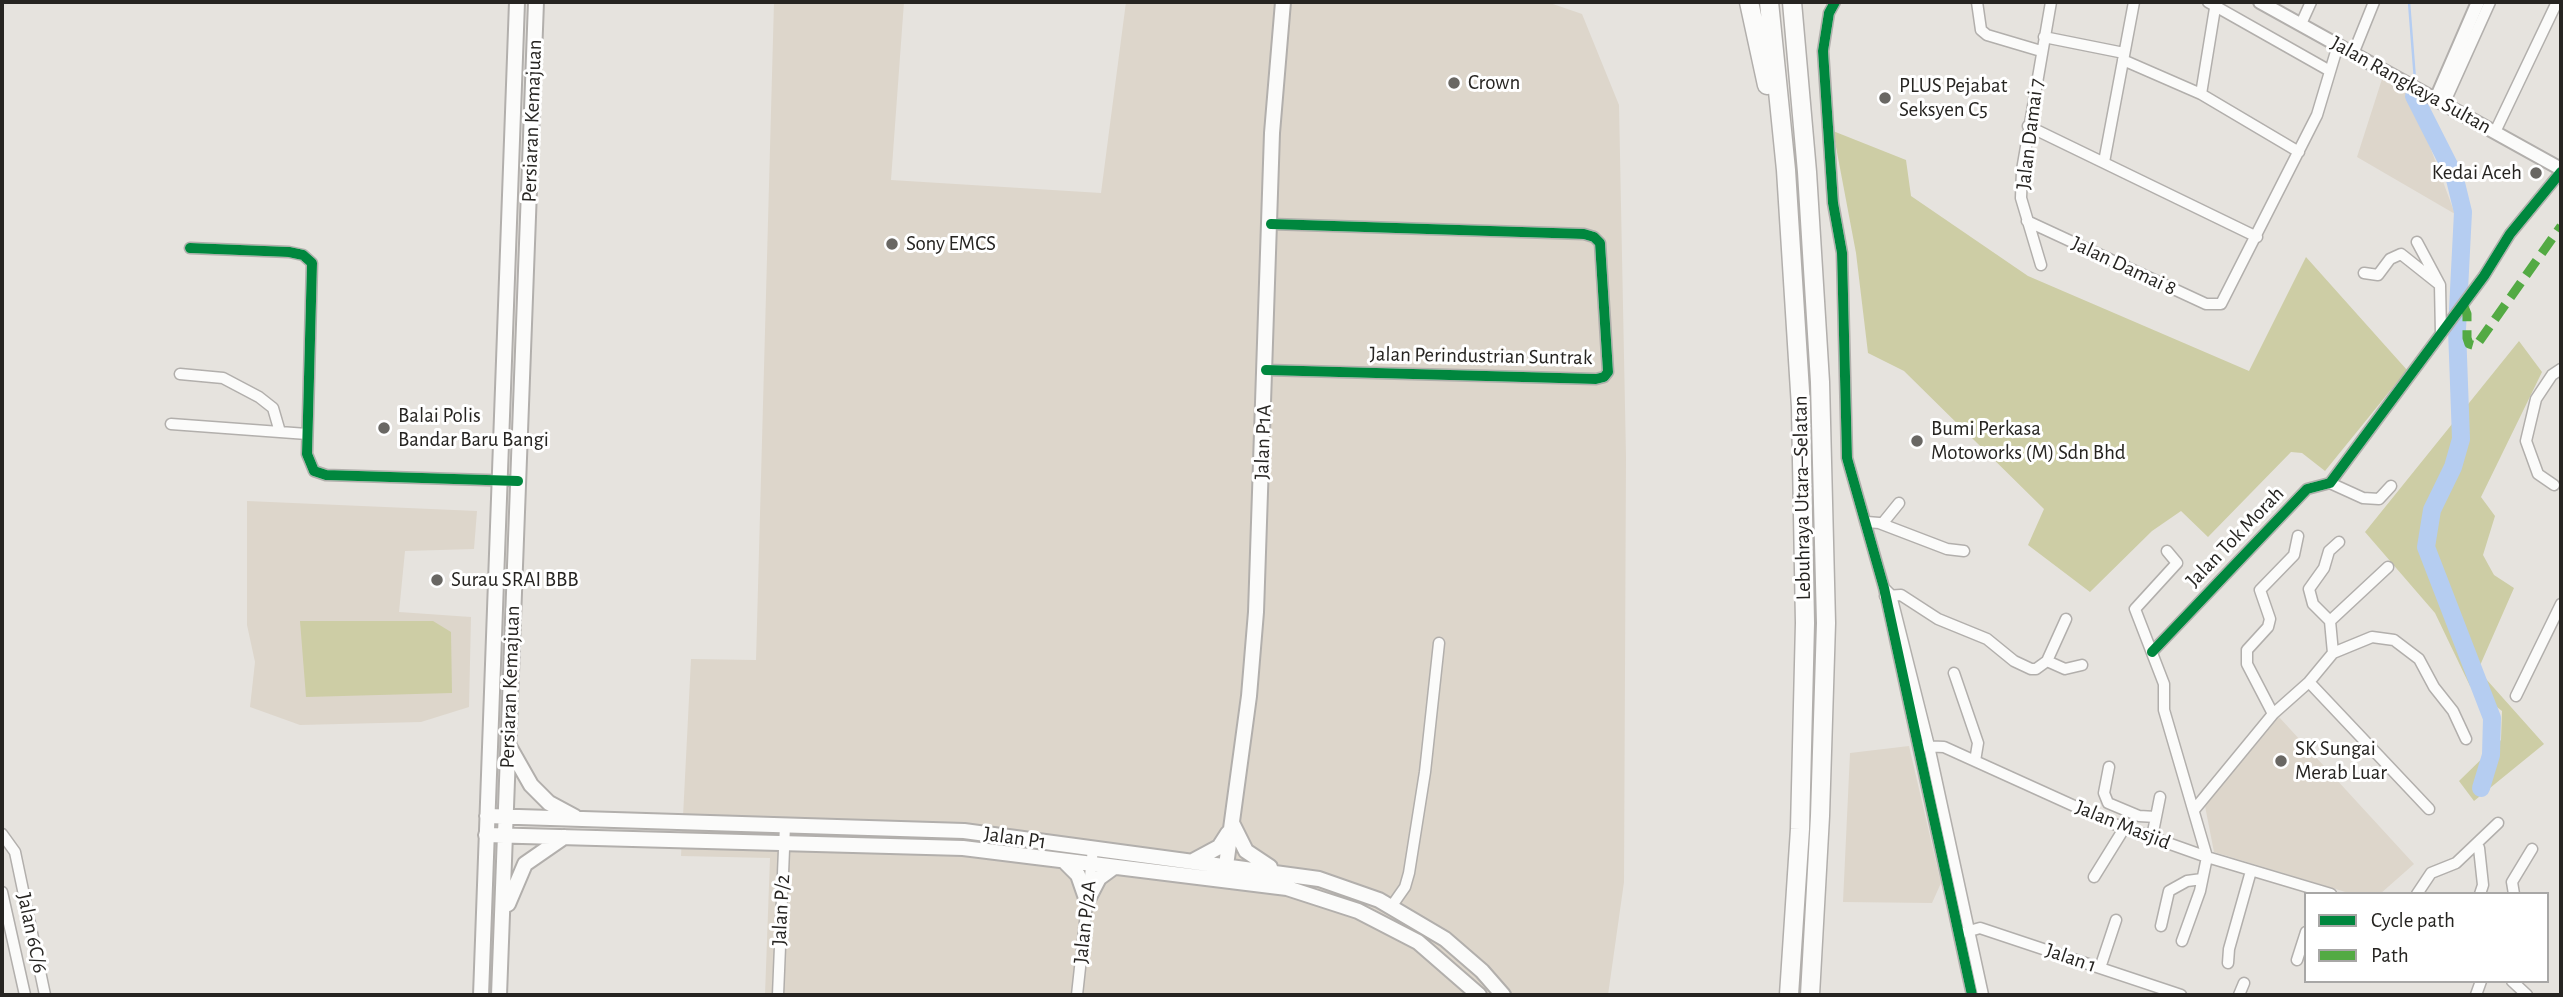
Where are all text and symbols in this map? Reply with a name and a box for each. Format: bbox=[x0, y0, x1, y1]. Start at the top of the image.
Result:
street label: Jalan Rangkaya Sultan bbox=[2326, 30, 2496, 140]
street label: Persiaran Kemajuan bbox=[517, 39, 547, 203]
place label: Crown bbox=[1468, 70, 1520, 96]
place label: PLUS Pejabat Seksyen C5 bbox=[1899, 73, 2007, 123]
marker: Crown bbox=[1446, 75, 1462, 91]
street label: Jalan Damai 7 bbox=[2011, 77, 2049, 191]
marker: PLUS Pejabat Seksyen C5 bbox=[1877, 90, 1893, 106]
place label: Kedai Aceh bbox=[2432, 160, 2522, 186]
marker: Kedai Aceh bbox=[2528, 165, 2544, 181]
place label: Sony EMCS bbox=[906, 231, 996, 257]
street label: Jalan Damai 8 bbox=[2068, 231, 2180, 301]
marker: Sony EMCS bbox=[884, 236, 900, 252]
street label: Jalan Perindustrian Suntrak bbox=[1369, 341, 1593, 371]
street label: Lebuhraya Utara–Selatan bbox=[1788, 395, 1816, 601]
place label: Balai Polis Bandar Baru Bangi bbox=[398, 403, 549, 453]
street label: Jalan P1A bbox=[1249, 404, 1277, 480]
place label: Bumi Perkasa Motoworks (M) Sdn Bhd bbox=[1931, 416, 2126, 466]
marker: Balai Polis Bandar Baru Bangi bbox=[376, 420, 392, 436]
marker: Bumi Perkasa Motoworks (M) Sdn Bhd bbox=[1909, 433, 1925, 449]
street label: Jalan Tok Morah bbox=[2181, 481, 2289, 593]
place label: Surau SRAI BBB bbox=[451, 567, 578, 593]
marker: Surau SRAI BBB bbox=[429, 572, 445, 588]
street label: Persiaran Kemajuan bbox=[495, 605, 525, 769]
place label: SK Sungai Merab Luar bbox=[2295, 736, 2387, 786]
marker: SK Sungai Merab Luar bbox=[2273, 753, 2289, 769]
street label: Jalan Masjid bbox=[2072, 795, 2174, 855]
street label: Jalan P1 bbox=[982, 821, 1048, 855]
street label: Jalan P/2 bbox=[767, 874, 795, 946]
street label: Jalan P/2A bbox=[1068, 879, 1102, 965]
street label: Jalan 6C/6 bbox=[11, 891, 53, 975]
legend bbox=[2304, 892, 2549, 983]
text: Cycle path bbox=[2371, 910, 2455, 931]
street label: Jalan 1 bbox=[2042, 938, 2100, 978]
text: Path bbox=[2371, 945, 2409, 966]

